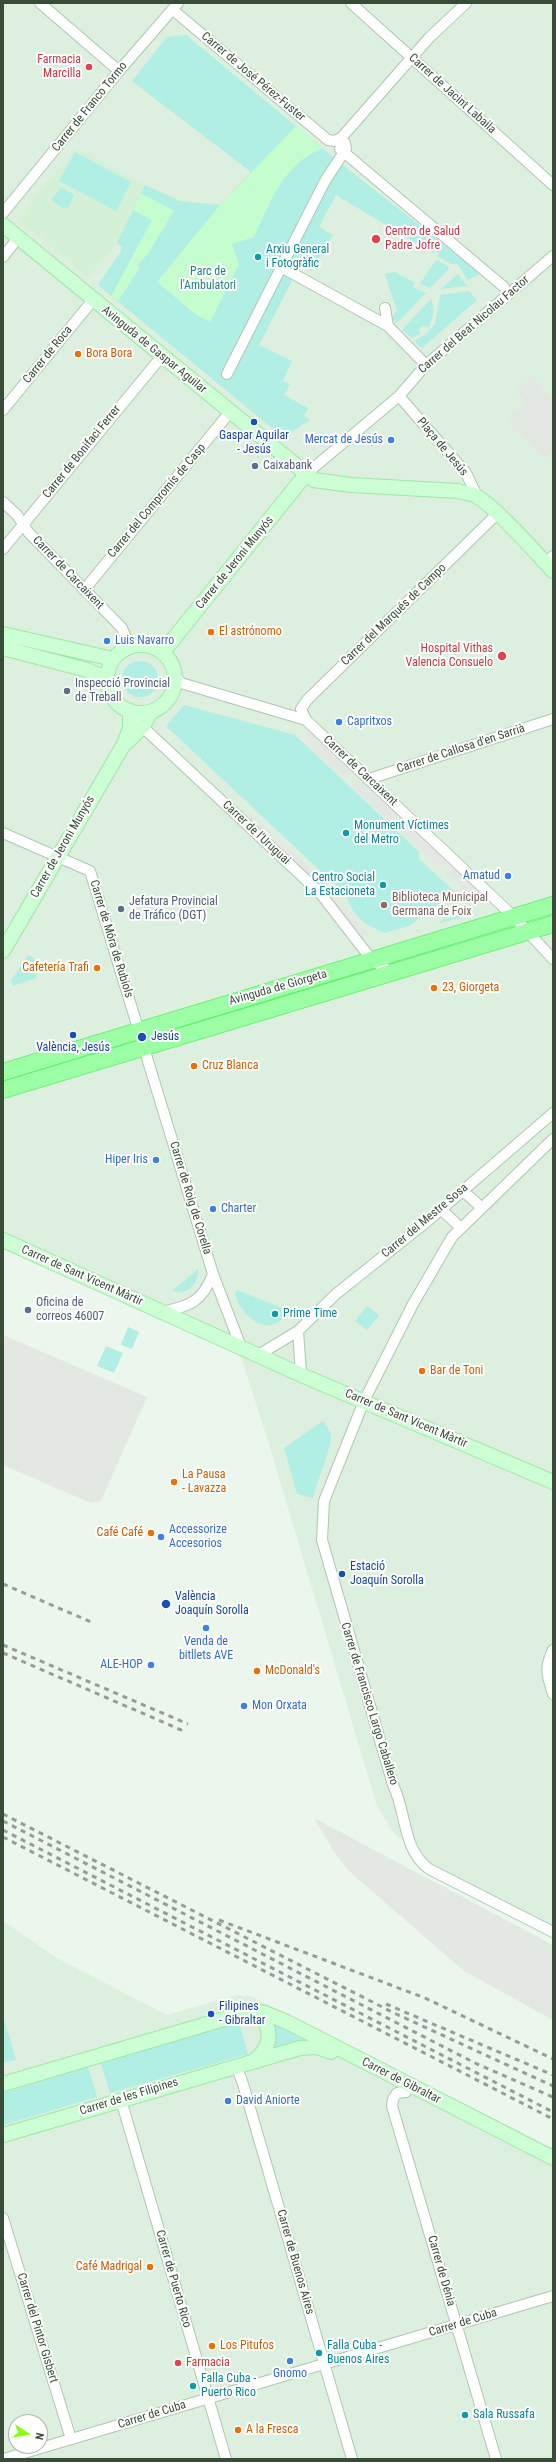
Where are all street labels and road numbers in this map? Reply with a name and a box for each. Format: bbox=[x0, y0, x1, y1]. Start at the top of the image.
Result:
street label: Carrer de José Pérez-Fuster bbox=[198, 29, 308, 125]
street label: Carrer de Jacint Labaila bbox=[405, 51, 499, 137]
street label: Carrer de Franco Tormo bbox=[49, 59, 131, 155]
street label: Carrer del Beat Nicolau Factor bbox=[416, 273, 532, 377]
street label: Avinguda de Gaspar Aguilar bbox=[99, 303, 209, 397]
street label: Carrer de Roca bbox=[20, 323, 76, 387]
street label: Carrer de Bonifaci Ferrer bbox=[40, 403, 124, 501]
street label: Plaça de Jesús bbox=[413, 415, 471, 479]
street label: Carrer del Compromís de Casp bbox=[105, 441, 209, 561]
street label: Carrer de Jeroni Munyós bbox=[193, 514, 277, 612]
street label: Carrer de Carcaixent bbox=[29, 533, 107, 613]
street label: Carrer del Marqués de Campo bbox=[338, 561, 450, 669]
street label: Carrer de Callosa d'en Sarrià bbox=[395, 721, 527, 777]
street label: Carrer de Carcaixent bbox=[320, 733, 400, 809]
street label: Carrer de Jeroni Munyós bbox=[28, 793, 98, 901]
street label: Carrer de l'Uruguai bbox=[219, 798, 293, 868]
street label: Carrer de Móra de Rubiols bbox=[86, 878, 136, 1000]
street label: Avinguda de Giorgeta bbox=[227, 967, 329, 1009]
street label: Carrer de Roig de Corella bbox=[166, 1140, 214, 1256]
street label: Carrer del Mestre Sosa bbox=[379, 1181, 471, 1261]
street label: Carrer de Sant Vicent Màrtir bbox=[19, 1243, 145, 1309]
street label: Carrer de Sant Vicent Màrtir bbox=[343, 1387, 469, 1451]
street label: Carrer de Francisco Largo Caballero bbox=[337, 1621, 401, 1787]
street label: Carrer de Gibraltar bbox=[359, 2055, 443, 2107]
street label: Carrer de les Filipines bbox=[78, 2075, 180, 2119]
street label: Carrer de Buenos Aires bbox=[273, 2208, 317, 2316]
street label: Carrer de Puerto Rico bbox=[152, 2228, 194, 2330]
street label: Carrer de Dénia bbox=[424, 2234, 458, 2308]
street label: Carrer del Pintor Gisbert bbox=[13, 2271, 61, 2385]
street label: Carrer de Cuba bbox=[427, 2306, 499, 2340]
street label: Carrer de Cuba bbox=[116, 2398, 188, 2432]

